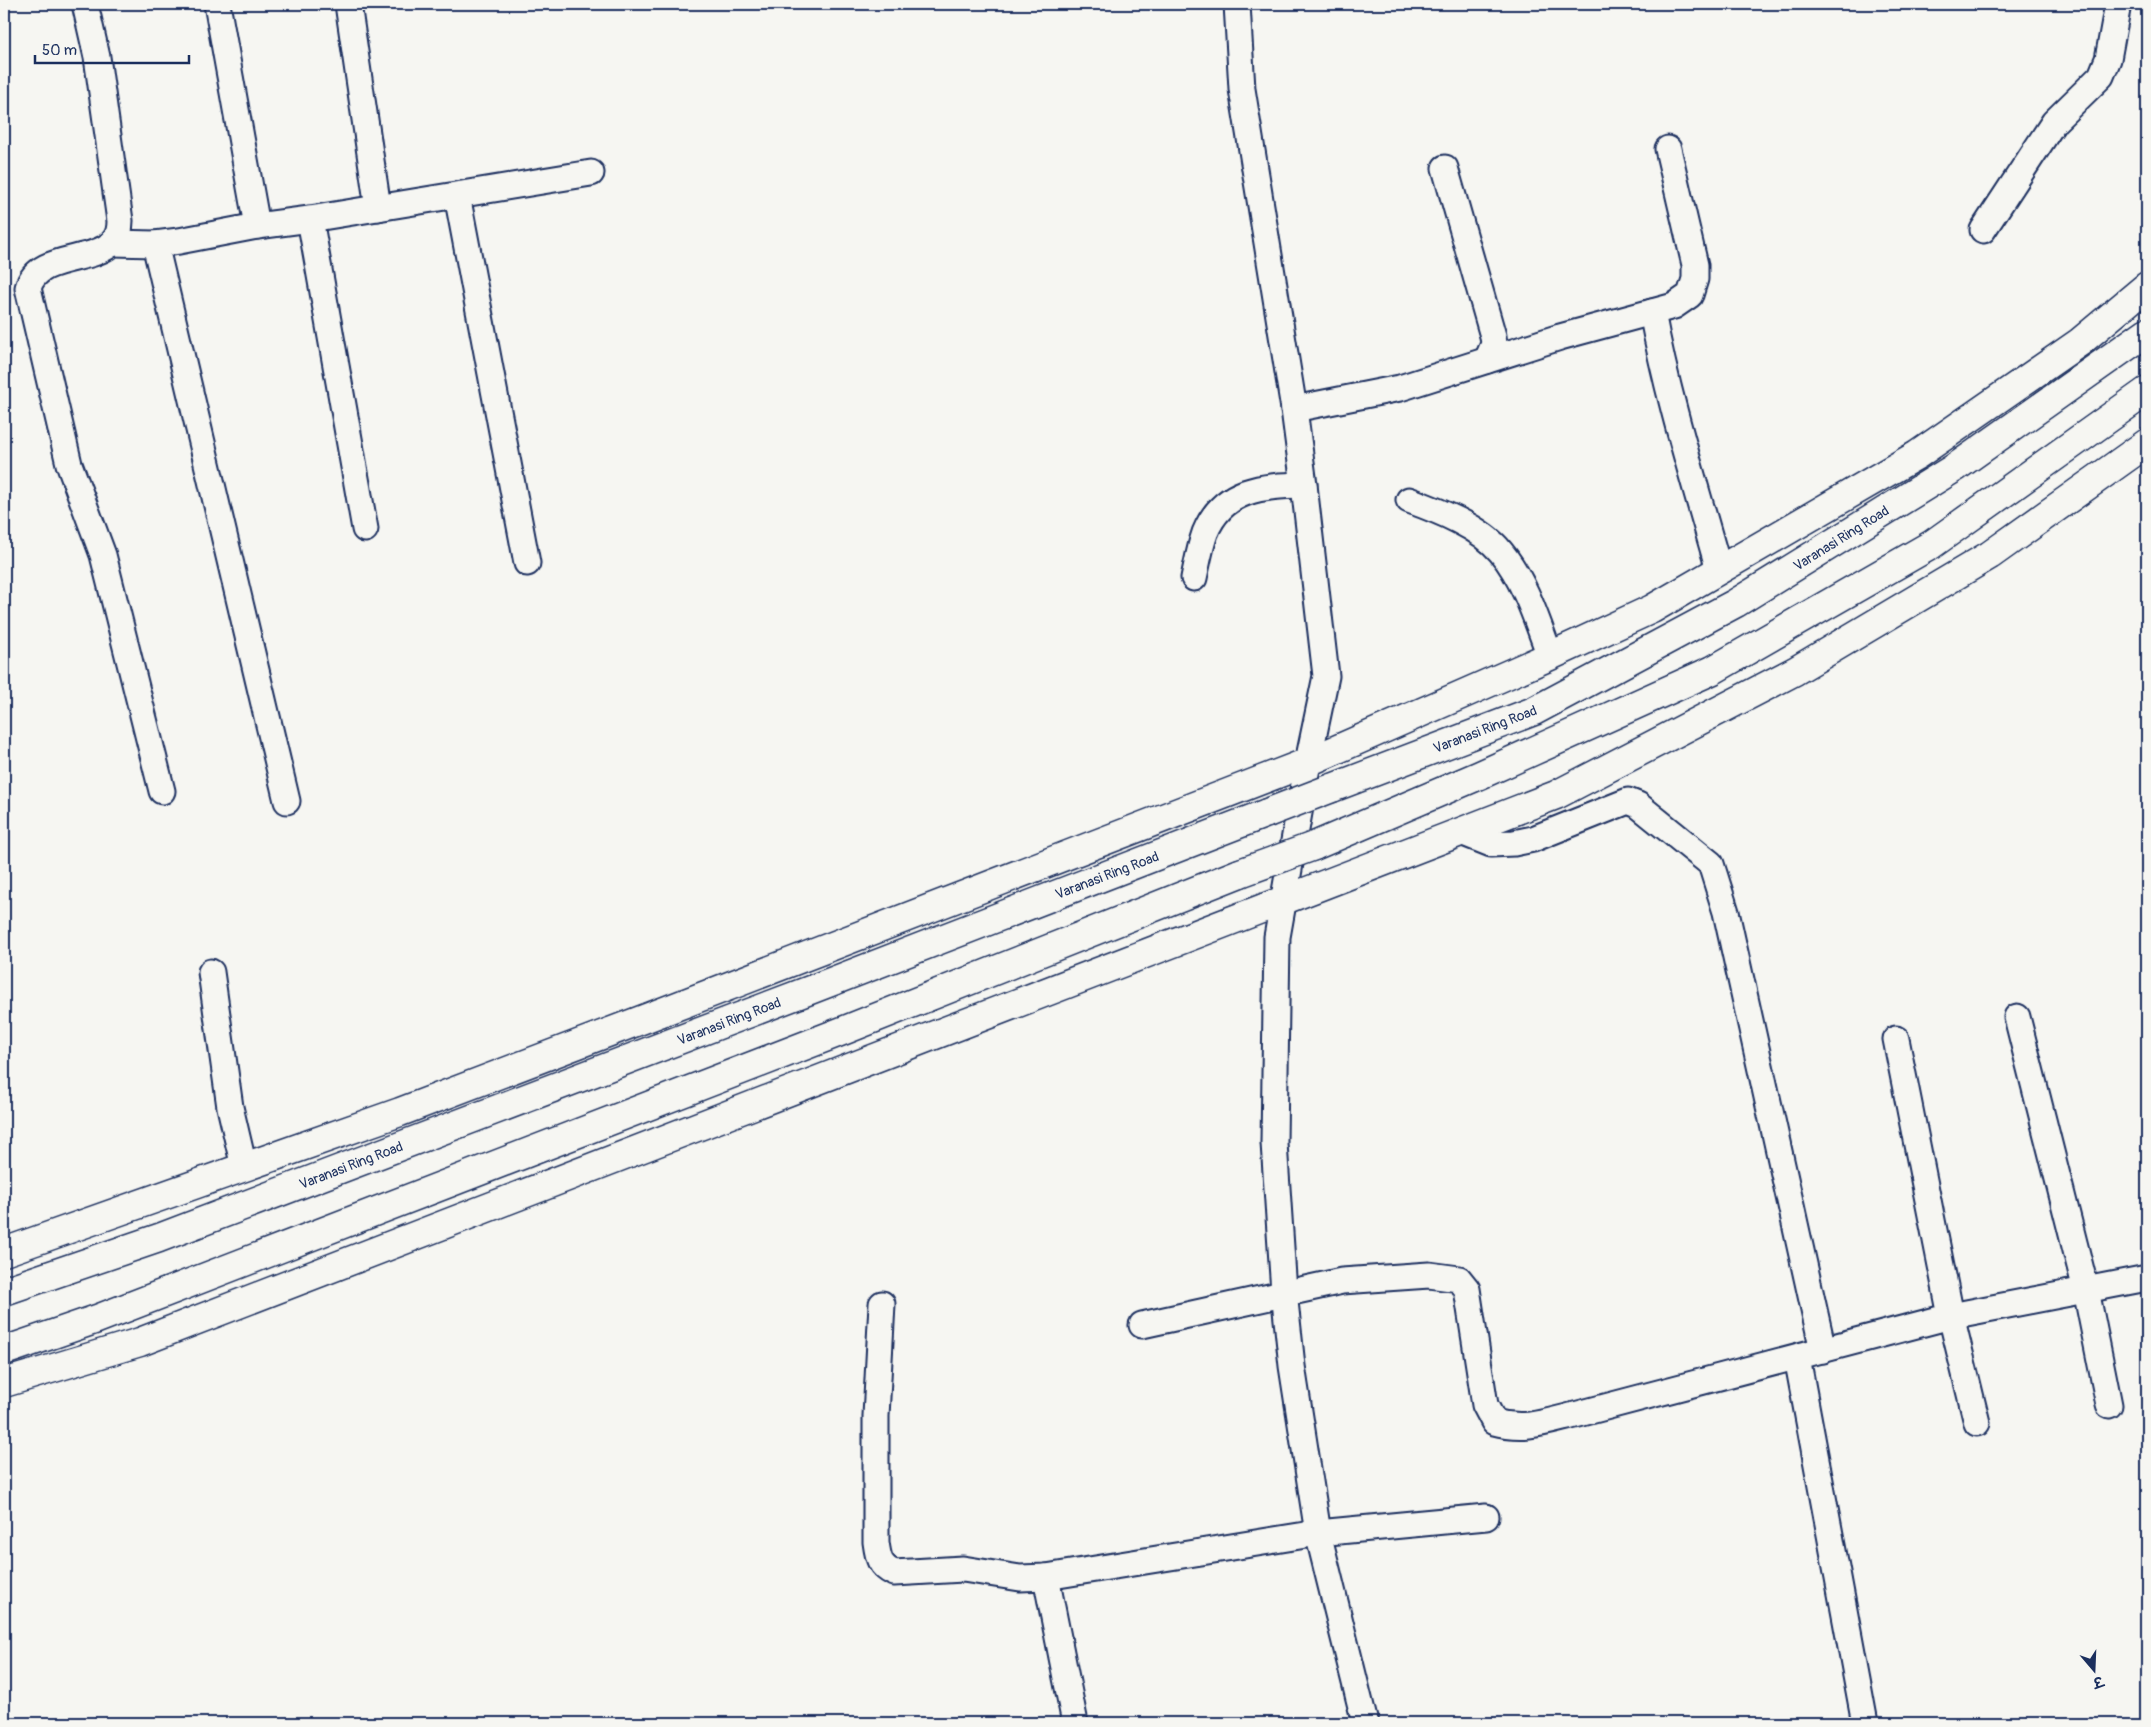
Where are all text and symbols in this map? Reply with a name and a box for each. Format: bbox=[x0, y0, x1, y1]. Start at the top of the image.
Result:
scale bar bbox=[35, 32, 189, 64]
text: 50 m bbox=[42, 41, 77, 60]
street label: Varanasi Ring Road bbox=[1790, 502, 1892, 575]
street label: Varanasi Ring Road bbox=[1431, 702, 1540, 757]
street label: Varanasi Ring Road bbox=[1053, 848, 1162, 903]
street label: Varanasi Ring Road bbox=[675, 994, 784, 1049]
street label: Varanasi Ring Road bbox=[297, 1138, 406, 1193]
north arrow bbox=[2068, 1644, 2118, 1694]
text: उ bbox=[2089, 1672, 2107, 1692]

